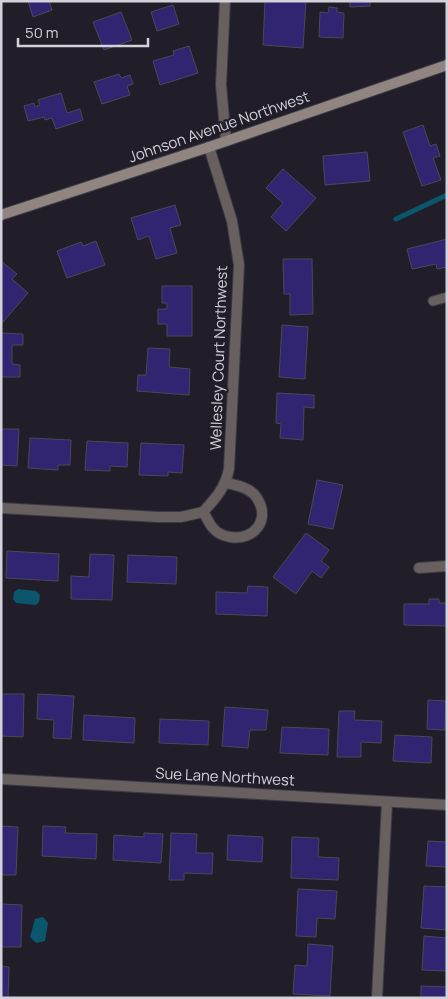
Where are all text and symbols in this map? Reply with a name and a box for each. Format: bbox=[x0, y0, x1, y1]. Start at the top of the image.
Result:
scale bar bbox=[18, 15, 148, 47]
text: 50 m bbox=[25, 22, 59, 43]
street label: Johnson Avenue Northwest bbox=[126, 86, 312, 167]
street label: Wellesley Court Northwest bbox=[205, 265, 232, 451]
street label: Sue Lane Northwest bbox=[155, 762, 295, 791]

